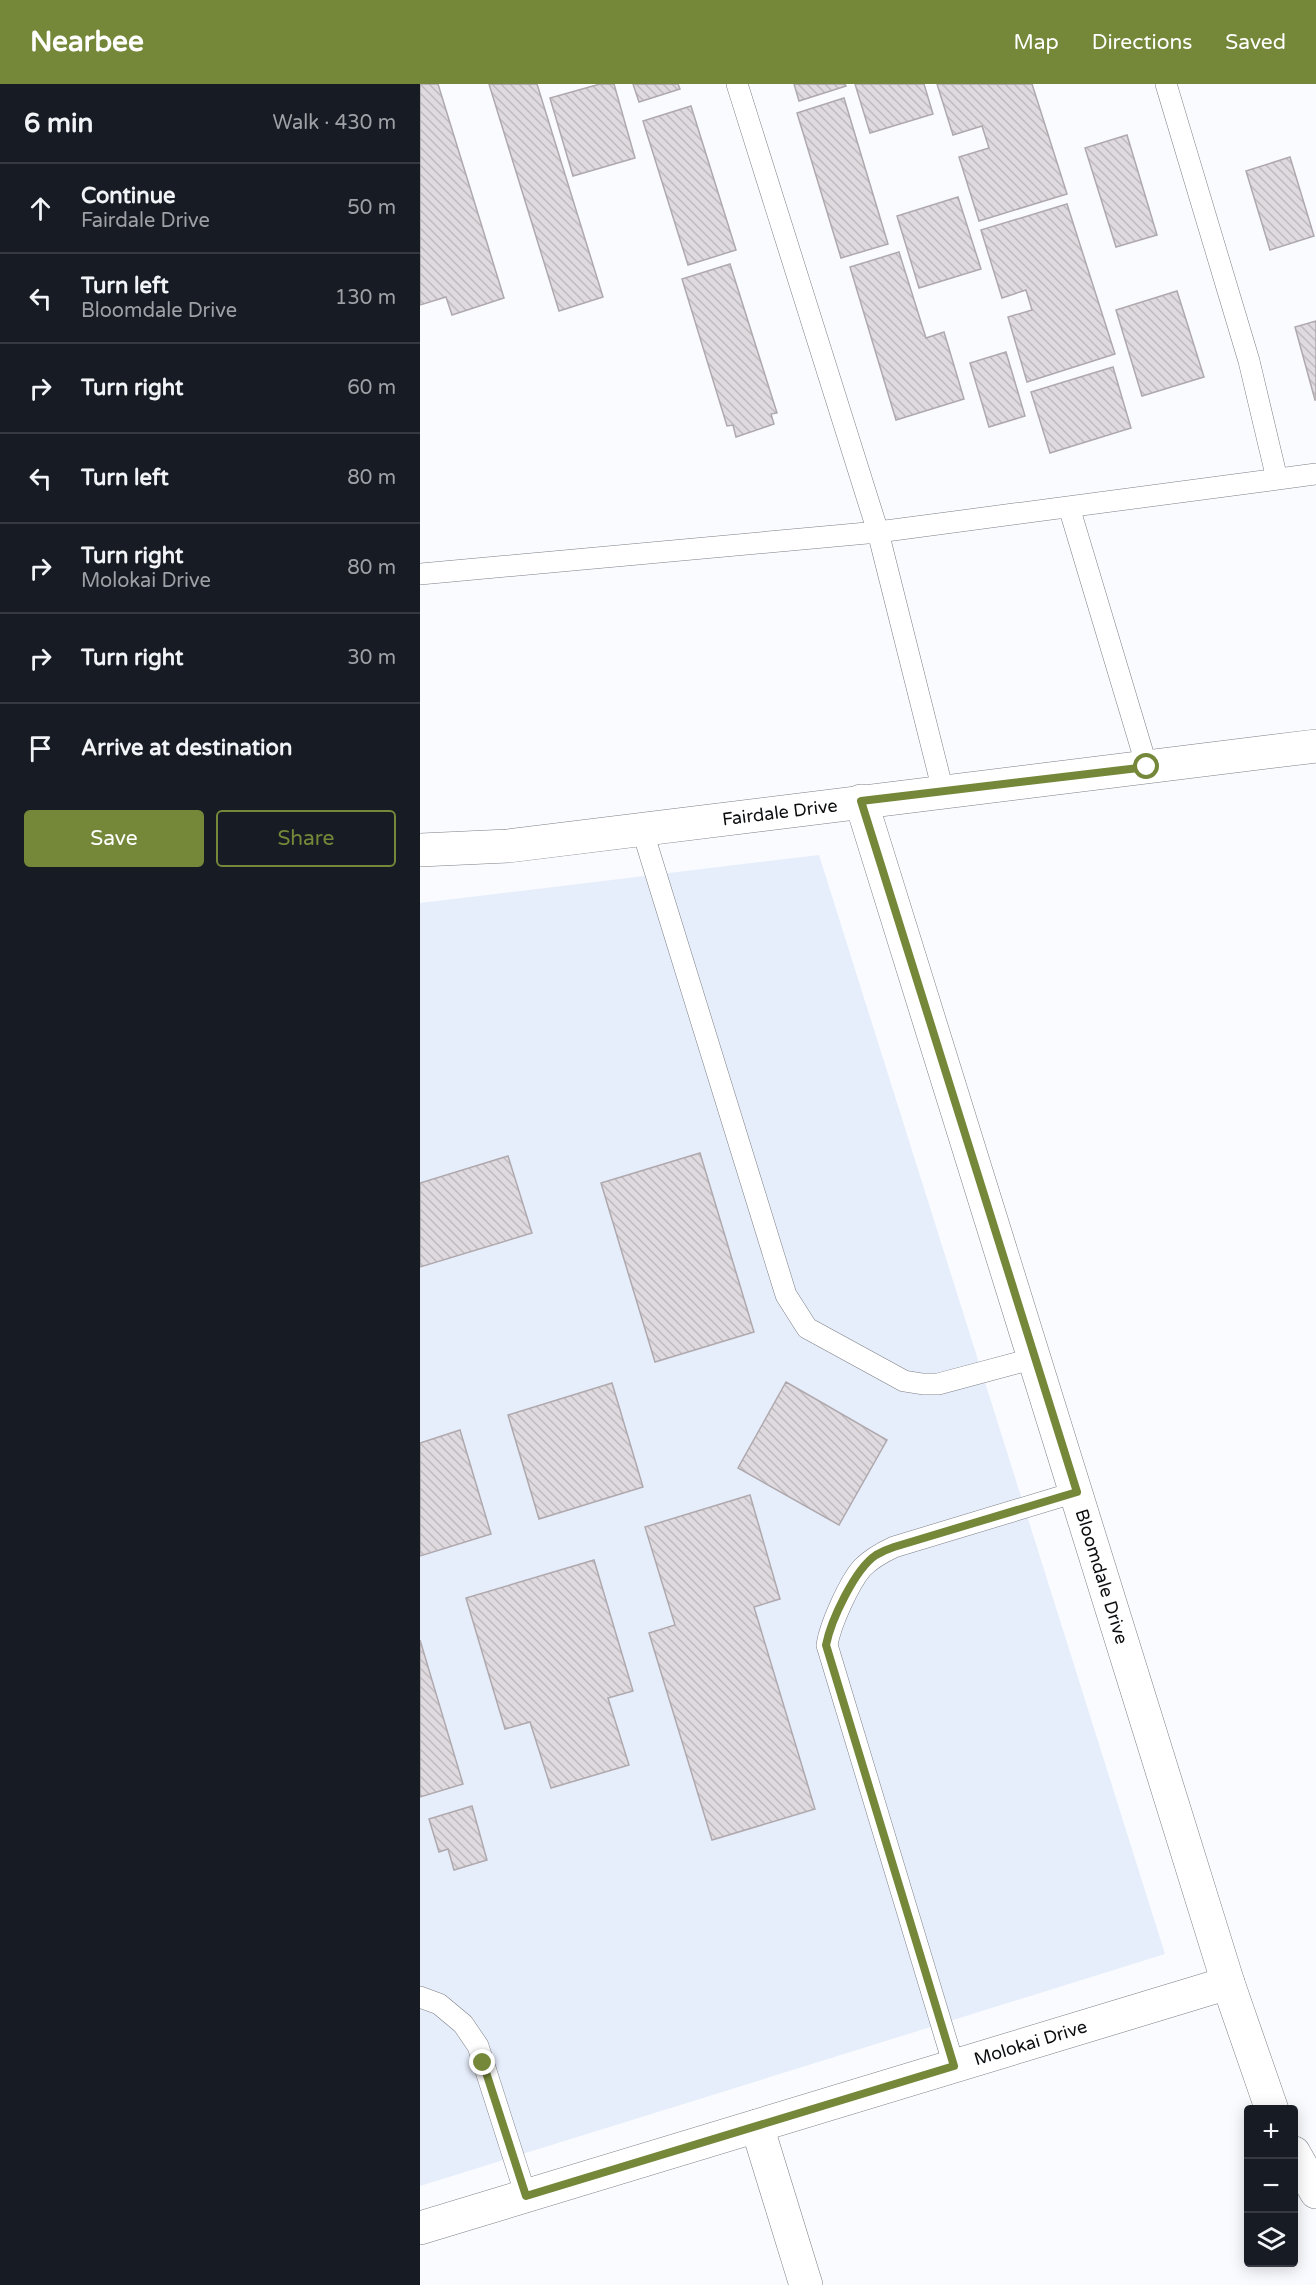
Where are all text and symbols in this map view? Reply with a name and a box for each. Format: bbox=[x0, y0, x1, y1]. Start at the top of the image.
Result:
text: Nearbee bbox=[30, 25, 144, 59]
text: Map bbox=[1013, 30, 1059, 55]
text: Directions bbox=[1092, 30, 1192, 55]
text: Saved bbox=[1225, 30, 1286, 55]
text: 6 min bbox=[24, 108, 93, 139]
text: Walk · 430 m bbox=[273, 111, 396, 135]
text: Continue bbox=[81, 183, 176, 209]
icon: ahead bbox=[24, 192, 57, 225]
text: 50 m bbox=[347, 196, 396, 220]
text: Fairdale Drive bbox=[81, 209, 210, 233]
text: Turn left bbox=[81, 273, 169, 299]
icon: left bbox=[24, 282, 57, 315]
text: 130 m bbox=[335, 286, 396, 310]
text: Bloomdale Drive bbox=[81, 299, 237, 323]
icon: right bbox=[24, 372, 57, 405]
text: Turn right bbox=[81, 375, 183, 401]
text: 60 m bbox=[347, 376, 396, 400]
icon: left bbox=[24, 462, 57, 495]
text: Turn left bbox=[81, 465, 169, 491]
text: 80 m bbox=[347, 466, 396, 490]
text: Turn right bbox=[81, 543, 183, 569]
icon: right bbox=[24, 552, 57, 585]
text: 80 m bbox=[347, 556, 396, 580]
text: Molokai Drive bbox=[81, 569, 211, 593]
icon: right bbox=[24, 642, 57, 675]
text: Turn right bbox=[81, 645, 183, 671]
text: 30 m bbox=[347, 646, 396, 670]
icon: arrive bbox=[24, 732, 57, 765]
text: Arrive at destination bbox=[81, 735, 292, 761]
route start bbox=[1133, 753, 1159, 779]
street label: Fairdale Drive bbox=[721, 794, 839, 830]
button: Save bbox=[24, 810, 204, 867]
button: Share bbox=[216, 810, 396, 867]
street label: Bloomdale Drive bbox=[1070, 1506, 1133, 1647]
street label: Molokai Drive bbox=[971, 2015, 1090, 2070]
route end bbox=[469, 2049, 495, 2075]
map controls bbox=[1244, 2105, 1298, 2267]
button: + bbox=[1244, 2105, 1298, 2159]
button: − bbox=[1244, 2159, 1298, 2213]
button: layers bbox=[1244, 2213, 1298, 2267]

